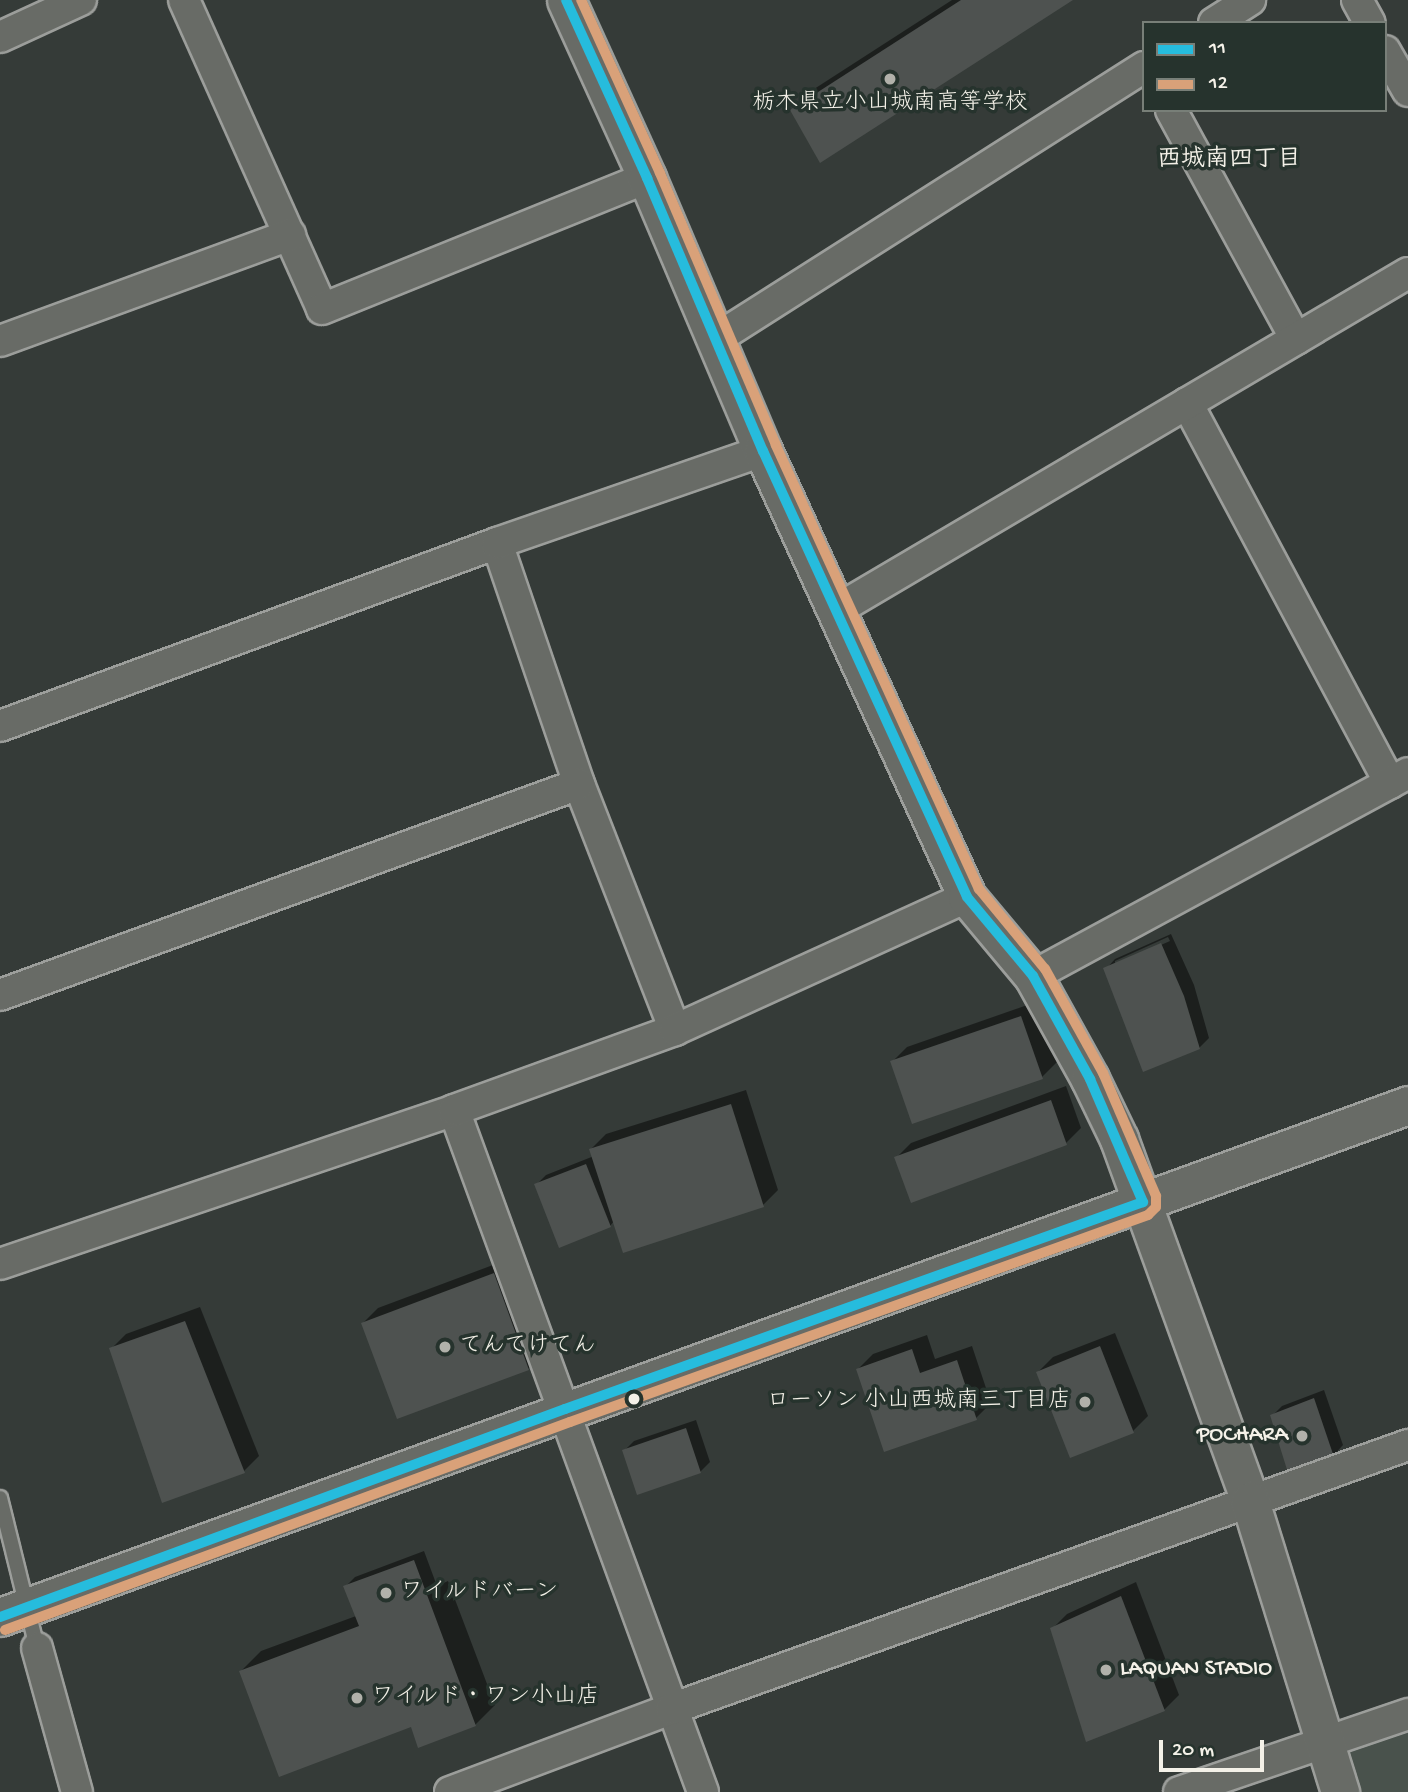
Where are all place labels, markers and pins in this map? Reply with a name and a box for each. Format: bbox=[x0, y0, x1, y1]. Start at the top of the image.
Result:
marker: 栃木県立小山城南高等学校 bbox=[882, 71, 898, 87]
place label: 栃木県立小山城南高等学校 bbox=[752, 90, 1028, 118]
place label: てんてけてん bbox=[459, 1333, 597, 1361]
marker: てんてけてん bbox=[437, 1339, 453, 1355]
place label: ローソン 小山西城南三丁目店 bbox=[767, 1388, 1071, 1416]
unlabelled marker bbox=[627, 1392, 641, 1406]
marker: ローソン 小山西城南三丁目店 bbox=[1077, 1394, 1093, 1410]
place label: POCHARA bbox=[1197, 1422, 1288, 1450]
marker: POCHARA bbox=[1294, 1428, 1310, 1444]
place label: ワイルドバーン bbox=[400, 1579, 561, 1607]
marker: ワイルドバーン bbox=[378, 1585, 394, 1601]
place label: LAQUAN STADIO bbox=[1120, 1656, 1272, 1684]
marker: LAQUAN STADIO bbox=[1098, 1662, 1114, 1678]
place label: ワイルド・ワン小山店 bbox=[371, 1684, 601, 1712]
marker: ワイルド・ワン小山店 bbox=[349, 1690, 365, 1706]

